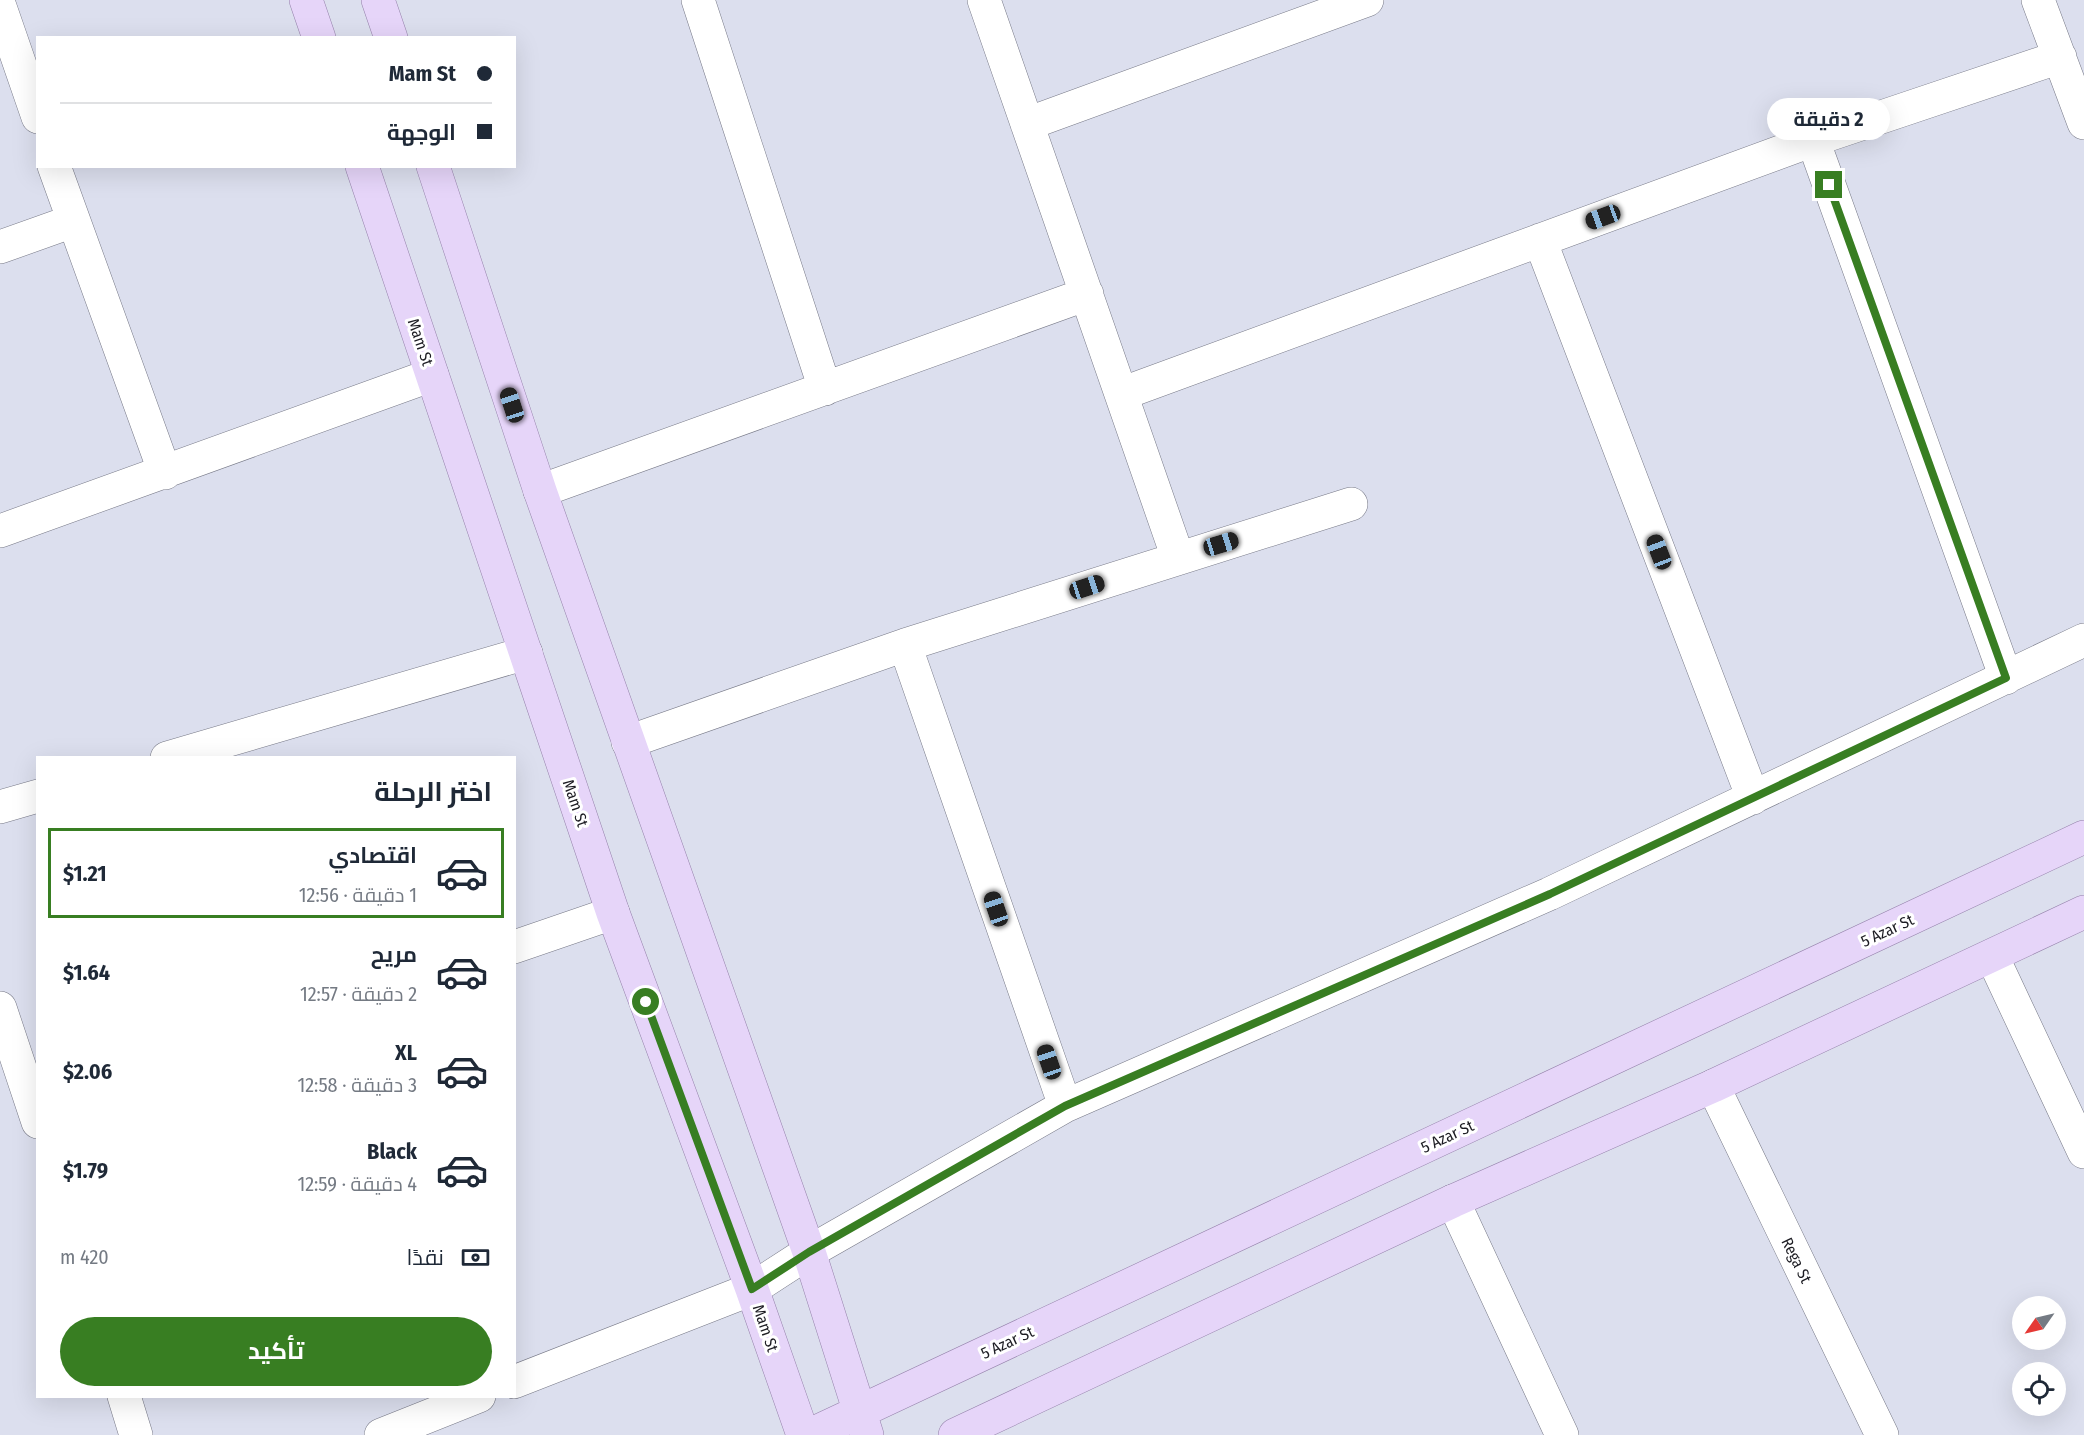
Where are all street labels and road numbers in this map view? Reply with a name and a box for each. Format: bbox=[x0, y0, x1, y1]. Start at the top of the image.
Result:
street label: Mam St bbox=[404, 316, 438, 369]
street label: Mam St bbox=[559, 777, 593, 830]
street label: 5 Azar St bbox=[1858, 910, 1917, 951]
street label: 5 Azar St bbox=[1418, 1116, 1477, 1157]
street label: Rega St bbox=[1777, 1234, 1816, 1287]
street label: Mam St bbox=[749, 1302, 783, 1355]
street label: 5 Azar St bbox=[978, 1322, 1037, 1363]

